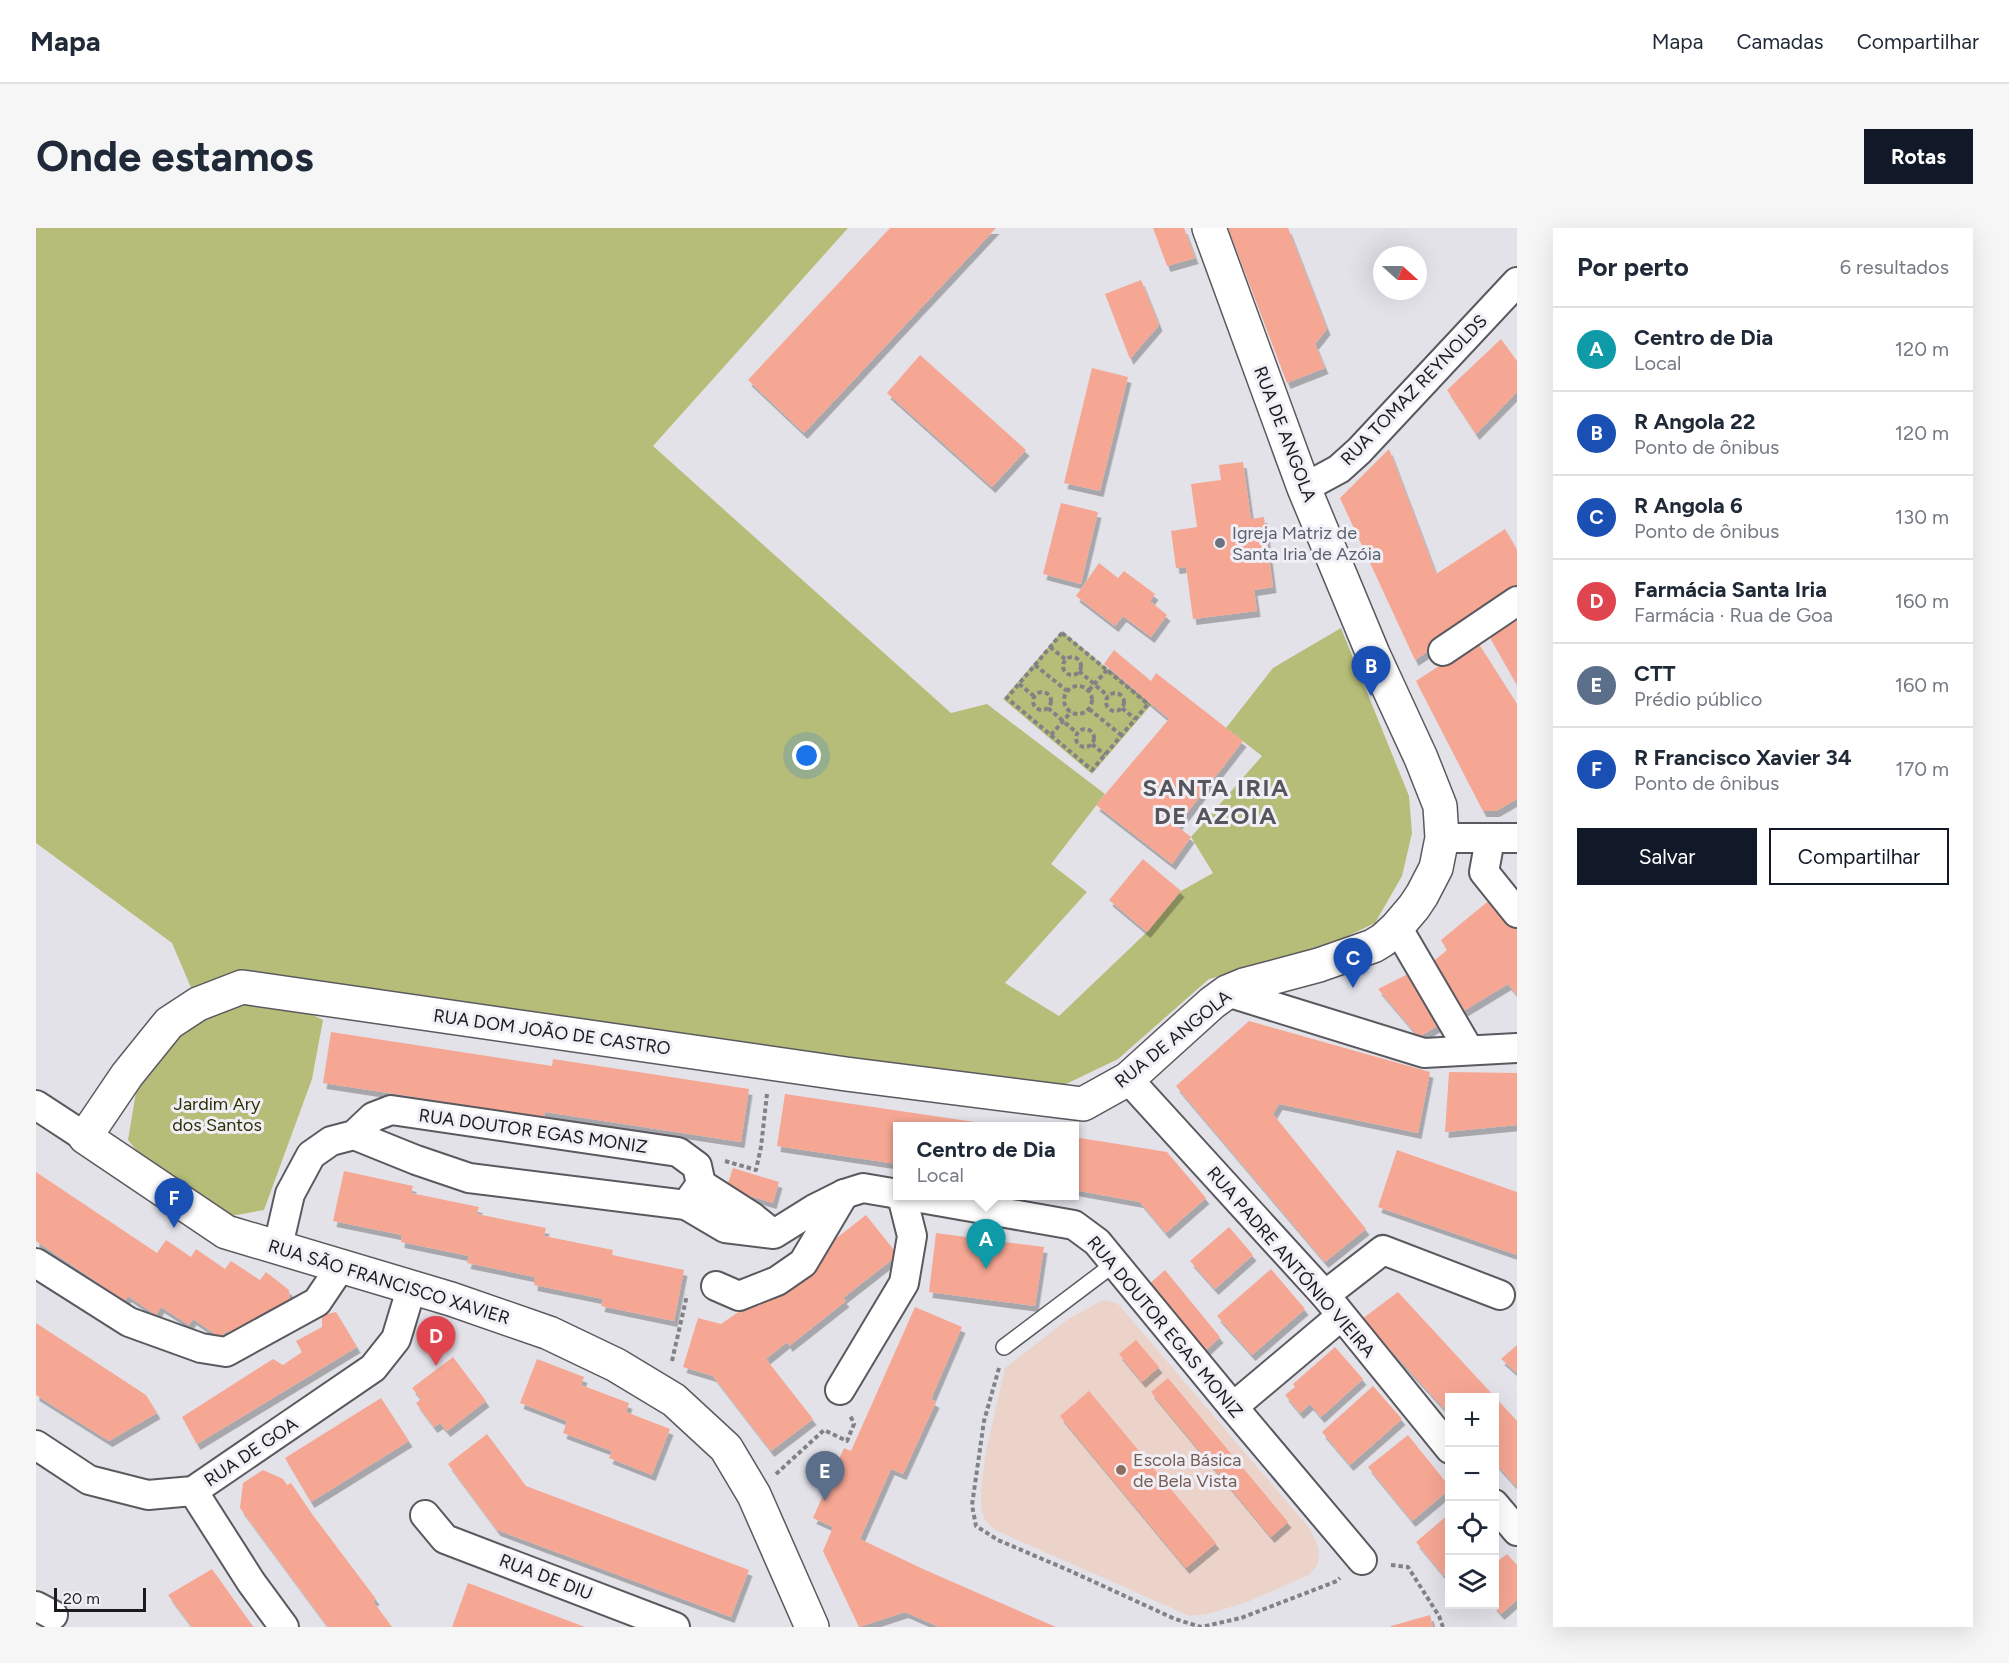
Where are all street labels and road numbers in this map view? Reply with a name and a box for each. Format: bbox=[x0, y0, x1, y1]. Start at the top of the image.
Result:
street label: RUA TOMAZ REYNOLDS bbox=[1336, 310, 1492, 470]
street label: RUA DE ANGOLA bbox=[1249, 363, 1321, 505]
street label: RUA DE ANGOLA bbox=[1110, 985, 1236, 1093]
street label: RUA DOM JOÃO DE CASTRO bbox=[432, 1004, 672, 1060]
street label: RUA DOUTOR EGAS MONIZ bbox=[417, 1104, 649, 1158]
street label: RUA PADRE ANTÓNIO VIEIRA bbox=[1202, 1162, 1380, 1362]
street label: RUA DOUTOR EGAS MONIZ bbox=[1082, 1232, 1248, 1422]
street label: RUA SÃO FRANCISCO XAVIER bbox=[266, 1235, 512, 1329]
street label: RUA DE GOA bbox=[200, 1413, 302, 1491]
street label: RUA DE DIU bbox=[496, 1549, 596, 1605]

